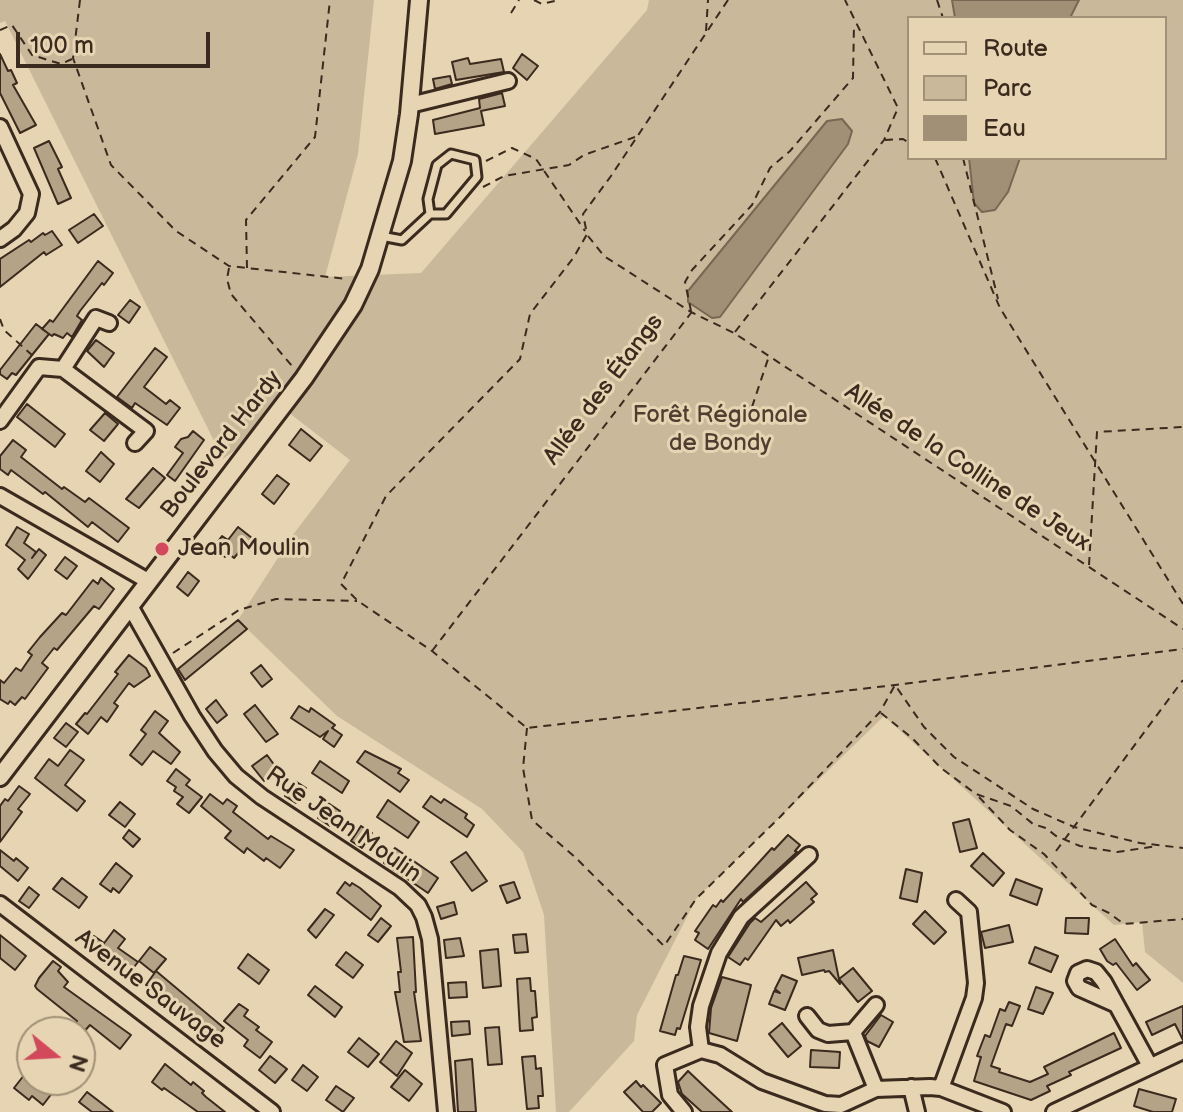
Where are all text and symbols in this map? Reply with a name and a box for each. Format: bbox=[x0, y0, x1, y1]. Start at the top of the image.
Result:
scale bar bbox=[20, 16, 214, 66]
legend bbox=[907, 16, 1167, 160]
text: 100 m bbox=[30, 31, 94, 60]
text: Route bbox=[983, 34, 1048, 63]
text: Parc bbox=[983, 74, 1032, 103]
text: Eau bbox=[983, 114, 1026, 143]
street label: Allée des Étangs bbox=[538, 309, 670, 471]
street label: Boulevard Hardy bbox=[155, 365, 289, 525]
street label: Allée de la Colline de Jeux bbox=[839, 378, 1095, 558]
park label: Forêt Régionale de Bondy bbox=[633, 402, 807, 458]
place label: Jean Moulin bbox=[178, 535, 310, 563]
marker: Jean Moulin bbox=[153, 540, 171, 558]
street label: Rue Jean Moulin bbox=[260, 761, 426, 889]
street label: Avenue Sauvage bbox=[69, 924, 231, 1056]
north arrow bbox=[16, 1016, 96, 1096]
text: N bbox=[62, 1051, 93, 1075]

